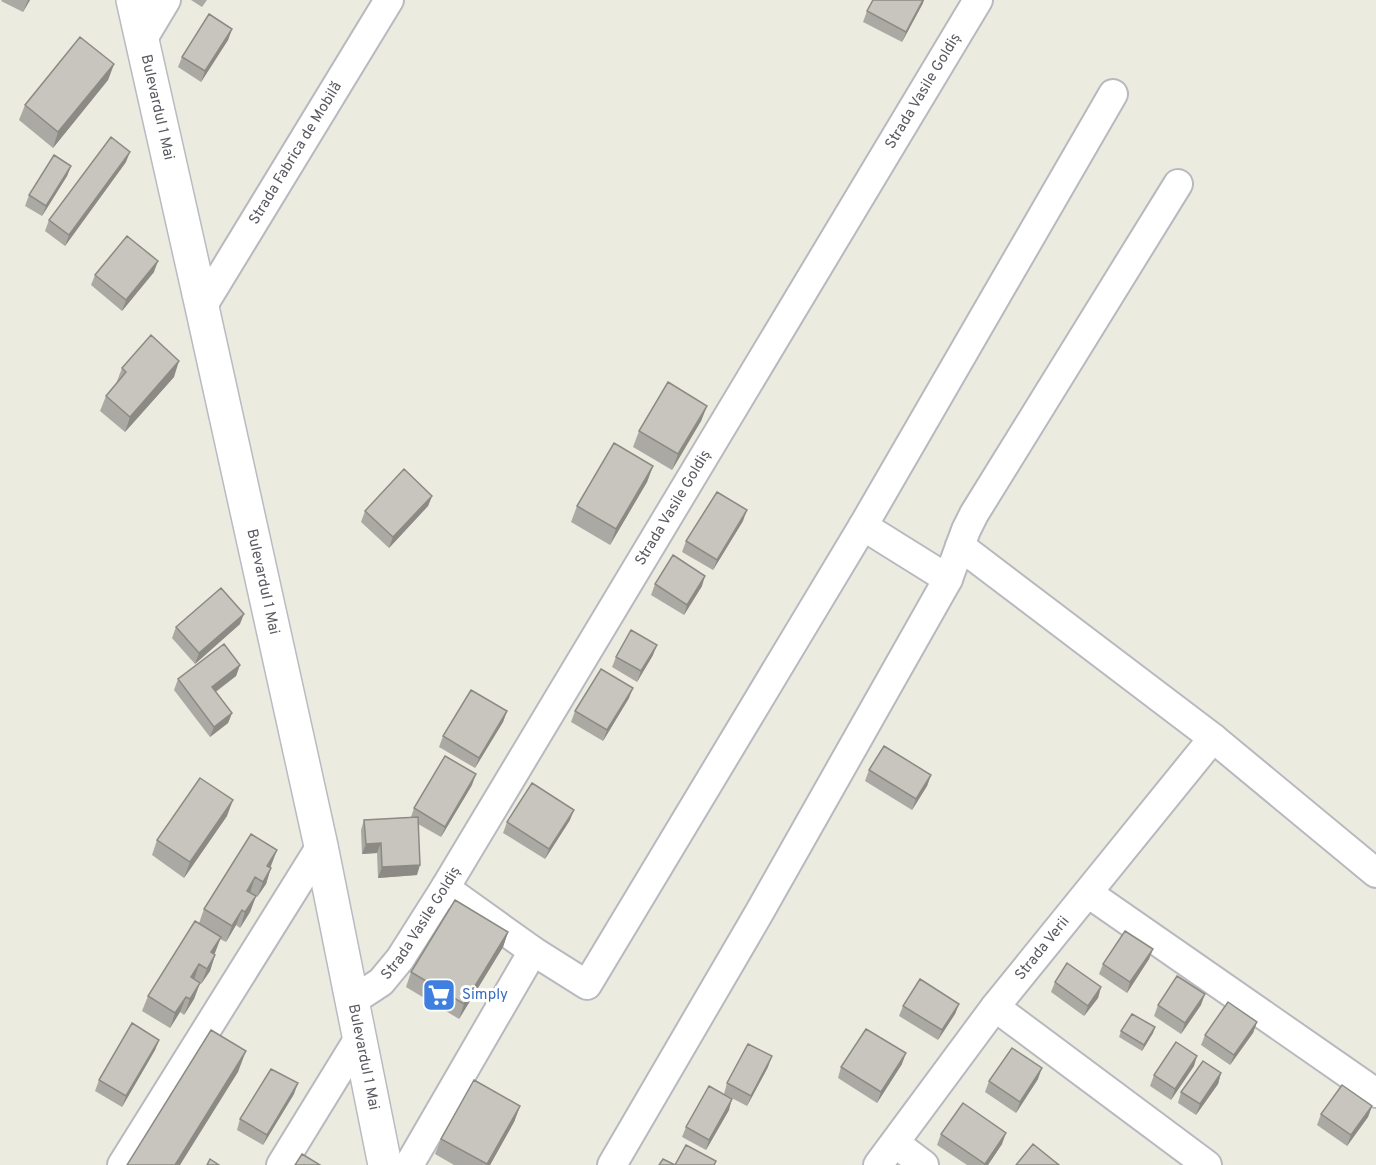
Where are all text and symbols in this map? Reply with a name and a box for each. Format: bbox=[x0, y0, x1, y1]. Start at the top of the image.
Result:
street label: Strada Vasile Goldiș bbox=[881, 30, 965, 152]
street label: Bulevardul 1 Mai bbox=[136, 53, 178, 162]
street label: Strada Fabrica de Mobilă bbox=[245, 78, 346, 228]
street label: Strada Vasile Goldiș bbox=[631, 446, 715, 569]
street label: Bulevardul 1 Mai bbox=[242, 527, 284, 636]
street label: Strada Vasile Goldiș bbox=[377, 863, 465, 984]
street label: Strada Verii bbox=[1011, 913, 1074, 984]
supermarket icon: Simply bbox=[421, 977, 457, 1013]
place label: Simply bbox=[462, 986, 508, 1005]
street label: Bulevardul 1 Mai bbox=[343, 1002, 383, 1112]

